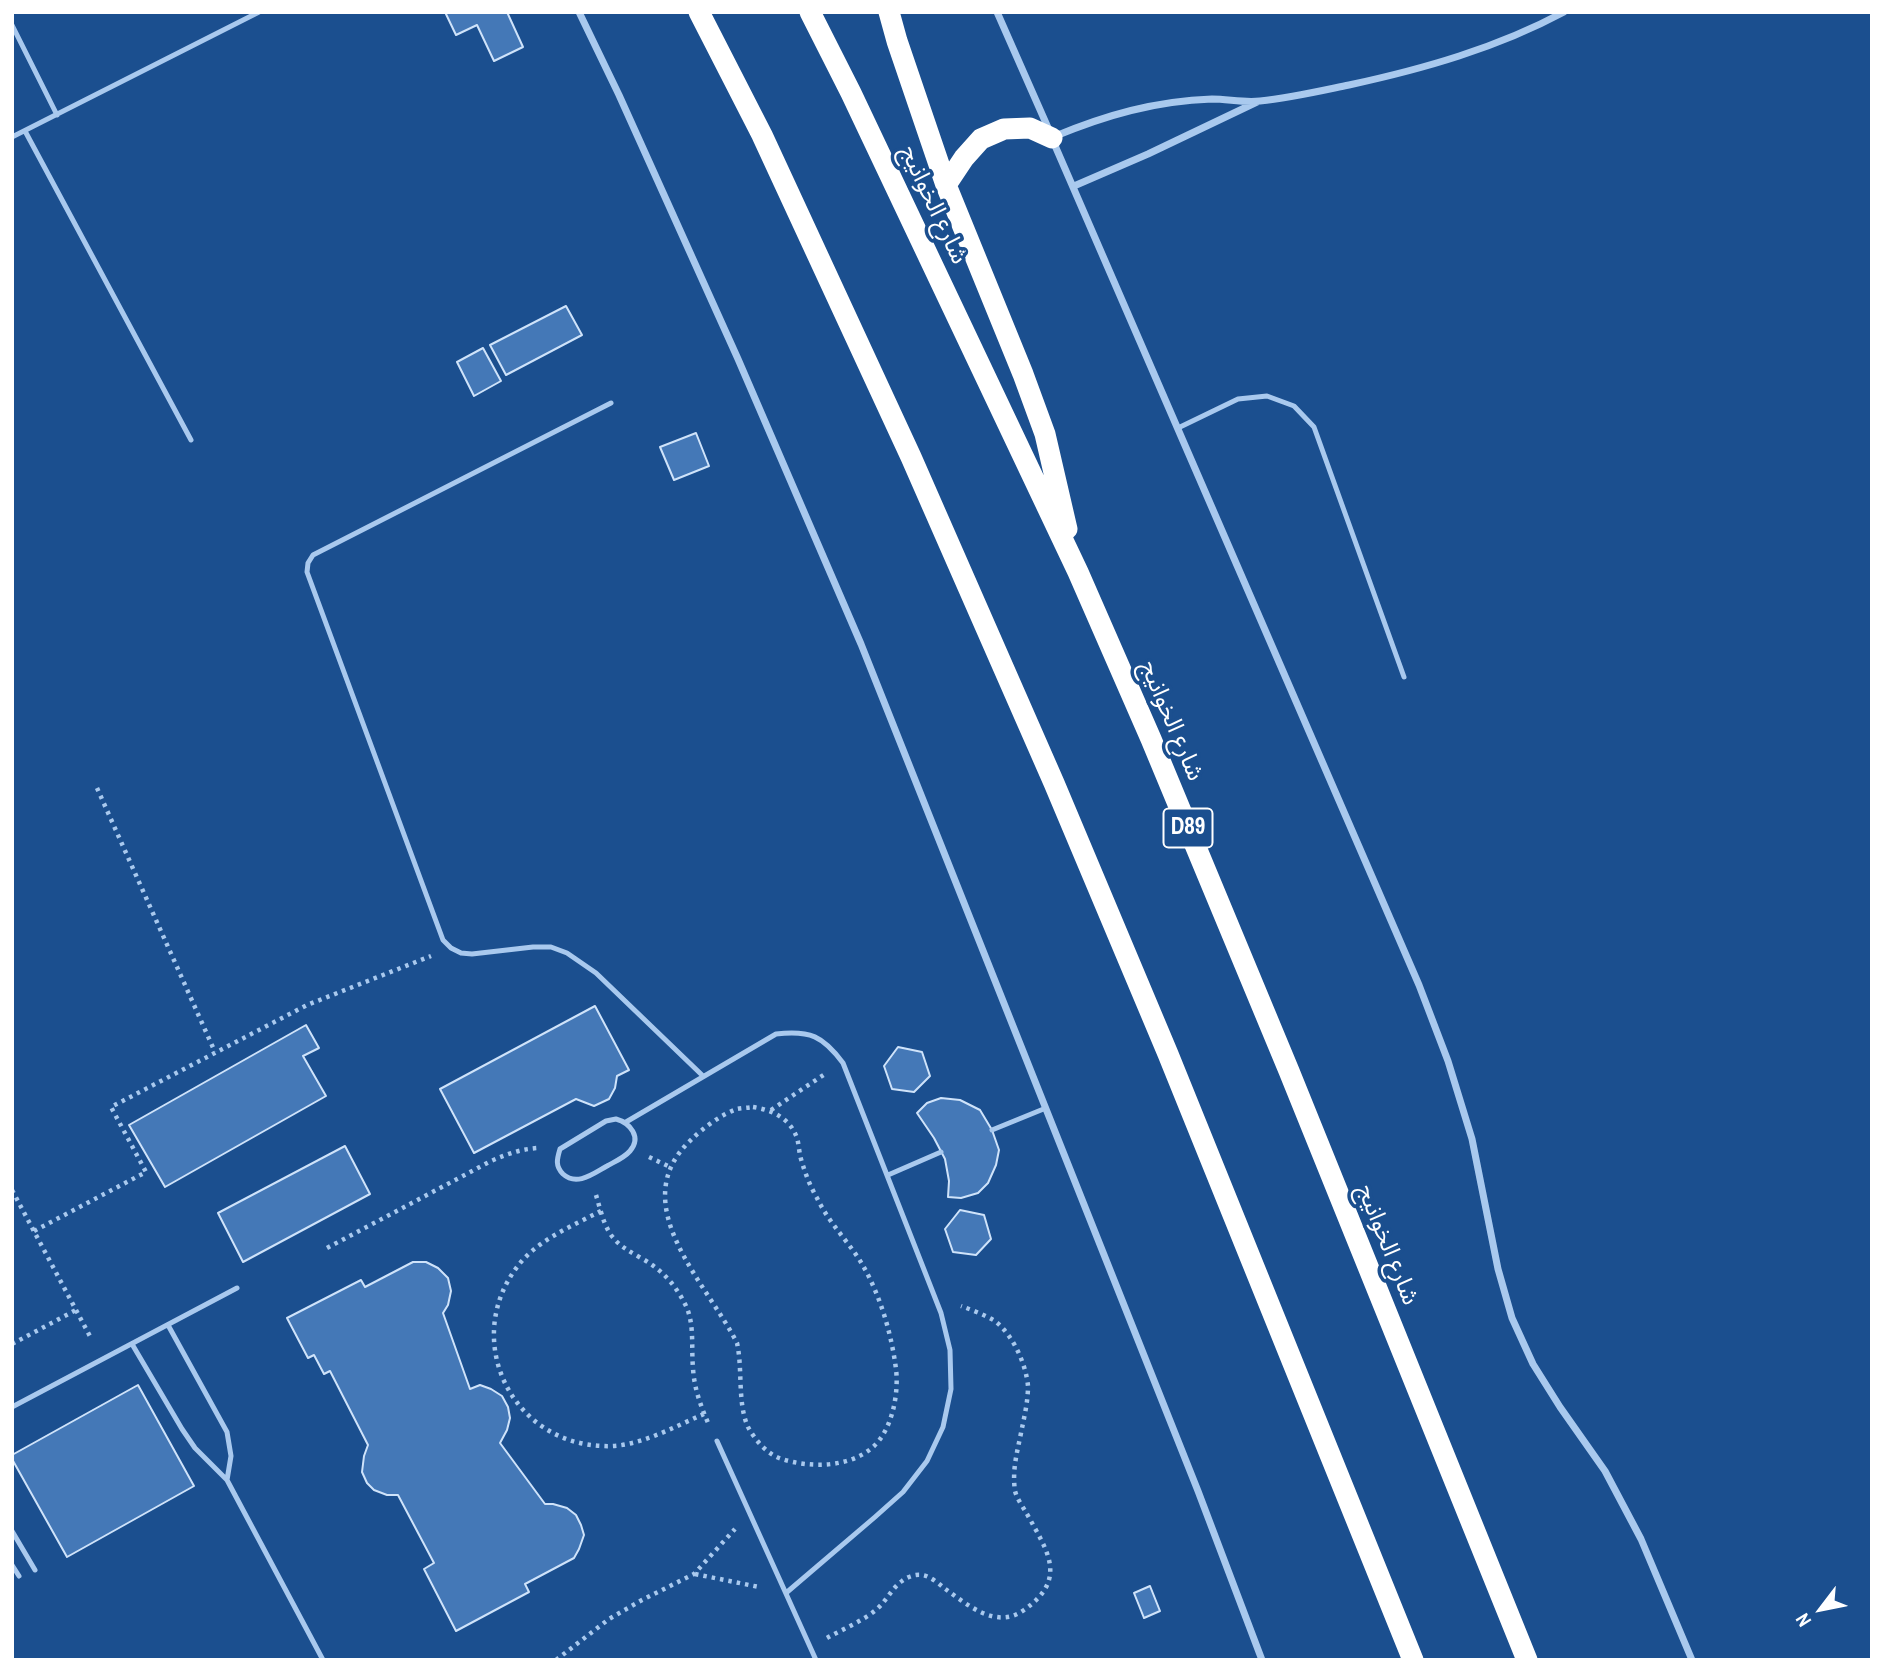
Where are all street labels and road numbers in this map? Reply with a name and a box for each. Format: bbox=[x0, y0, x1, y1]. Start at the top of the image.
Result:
street label: شارع الخوانيج bbox=[893, 141, 973, 269]
street label: شارع الخوانيج bbox=[1133, 657, 1209, 785]
road number: D89 bbox=[1164, 808, 1212, 848]
street label: شارع الخوانيج bbox=[1350, 1180, 1424, 1310]

